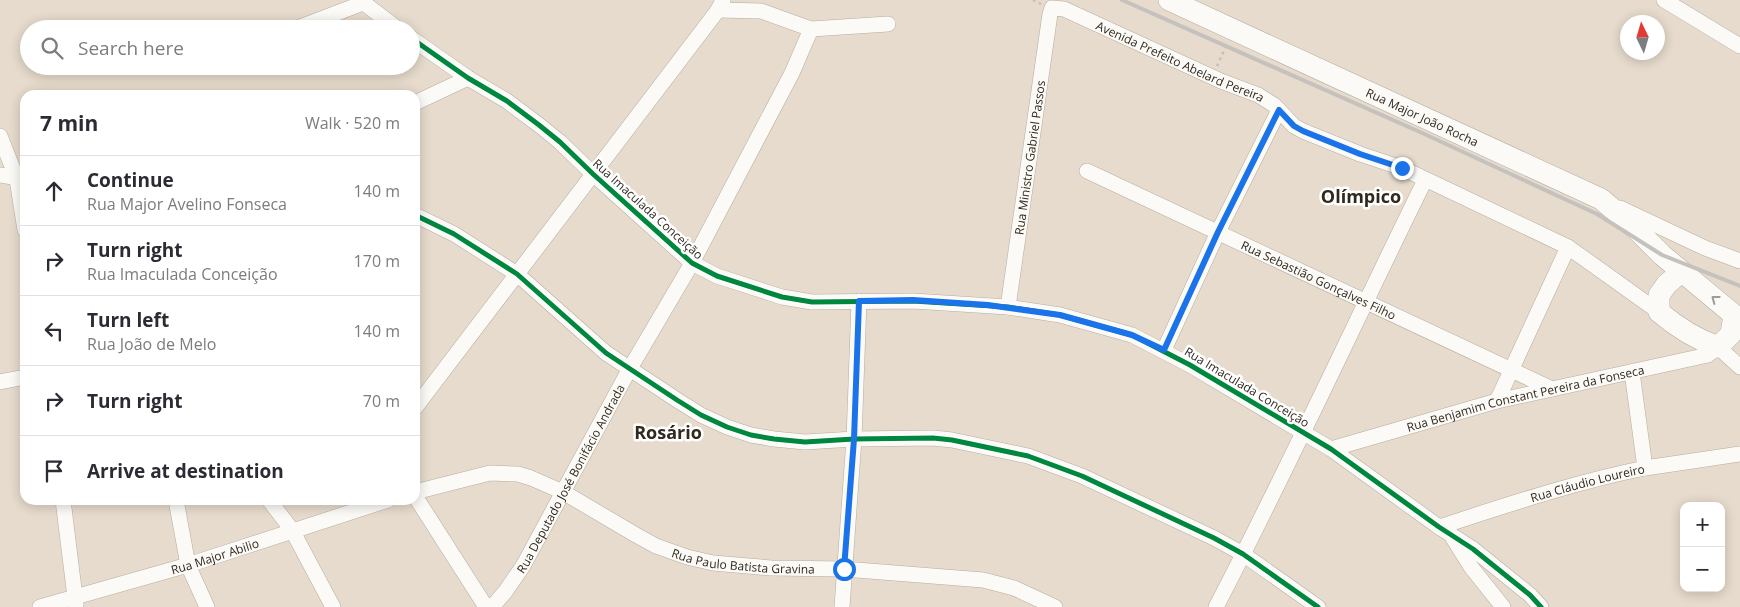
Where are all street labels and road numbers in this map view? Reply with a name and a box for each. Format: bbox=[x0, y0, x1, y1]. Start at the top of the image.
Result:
street label: Avenida Prefeito Abelard Pereira bbox=[1094, 17, 1268, 106]
street label: Rua Ministro Gabriel Passos bbox=[1010, 79, 1049, 236]
street label: Rua Major João Rocha bbox=[1363, 83, 1481, 150]
street label: Rua Imaculada Conceição bbox=[589, 155, 707, 263]
street label: Rua Sebastião Gonçalves Filho bbox=[1239, 236, 1399, 323]
street label: Rua Imaculada Conceição bbox=[1181, 343, 1313, 431]
street label: Rua Benjamim Constant Pereira da Fonseca bbox=[1404, 361, 1646, 435]
street label: Rua Deputado José Bonifácio Andrada bbox=[512, 381, 628, 576]
street label: Rua Cláudio Loureiro bbox=[1528, 460, 1646, 506]
street label: Rua Major Abilio bbox=[169, 534, 261, 578]
street label: Rua Paulo Batista Gravina bbox=[670, 544, 815, 577]

